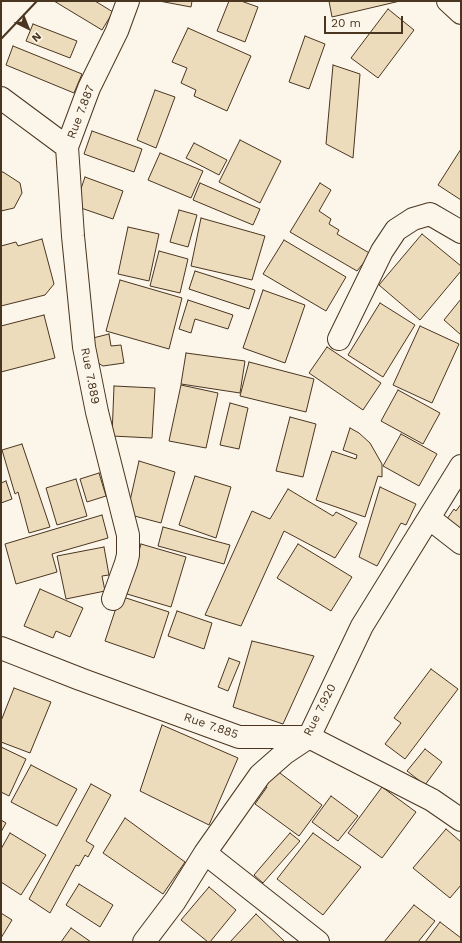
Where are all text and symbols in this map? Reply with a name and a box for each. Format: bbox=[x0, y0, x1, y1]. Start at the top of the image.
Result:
north arrow bbox=[8, 8, 48, 48]
scale bar bbox=[326, 8, 405, 34]
text: 20 m bbox=[331, 16, 361, 30]
text: N bbox=[29, 30, 44, 45]
street label: Rue 7.887 bbox=[64, 83, 98, 141]
street label: Rue 7.889 bbox=[77, 347, 103, 405]
street label: Rue 7.920 bbox=[301, 681, 339, 739]
street label: Rue 7.885 bbox=[182, 710, 240, 742]

